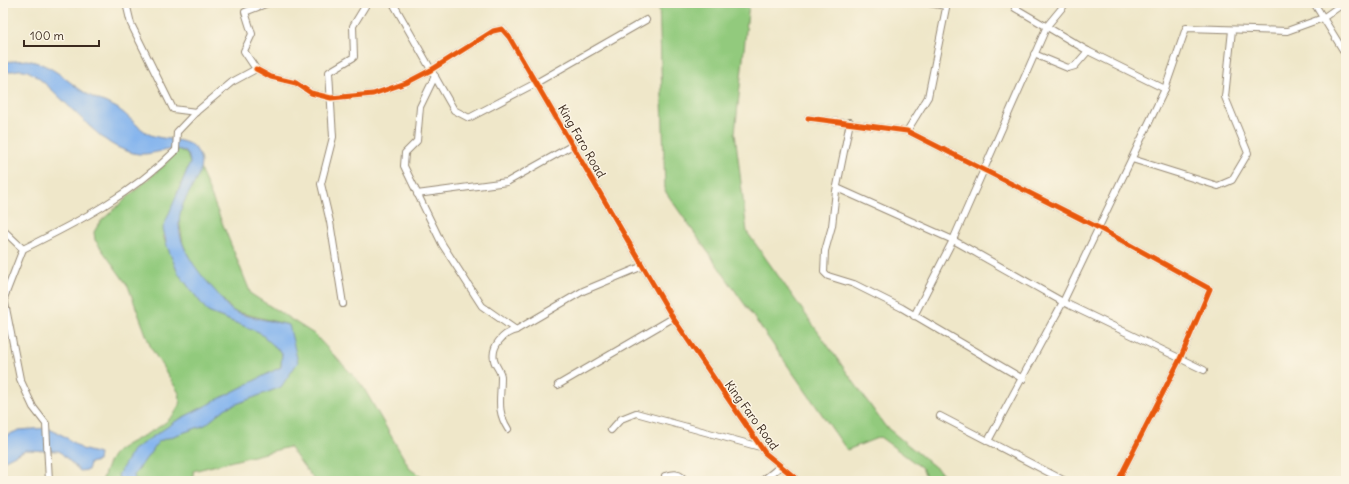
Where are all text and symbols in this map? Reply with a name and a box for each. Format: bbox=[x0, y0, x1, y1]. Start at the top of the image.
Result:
scale bar bbox=[24, 22, 99, 48]
text: 100 m bbox=[30, 28, 64, 43]
street label: King Faro Road bbox=[555, 102, 609, 180]
street label: King Faro Road bbox=[722, 377, 782, 453]

